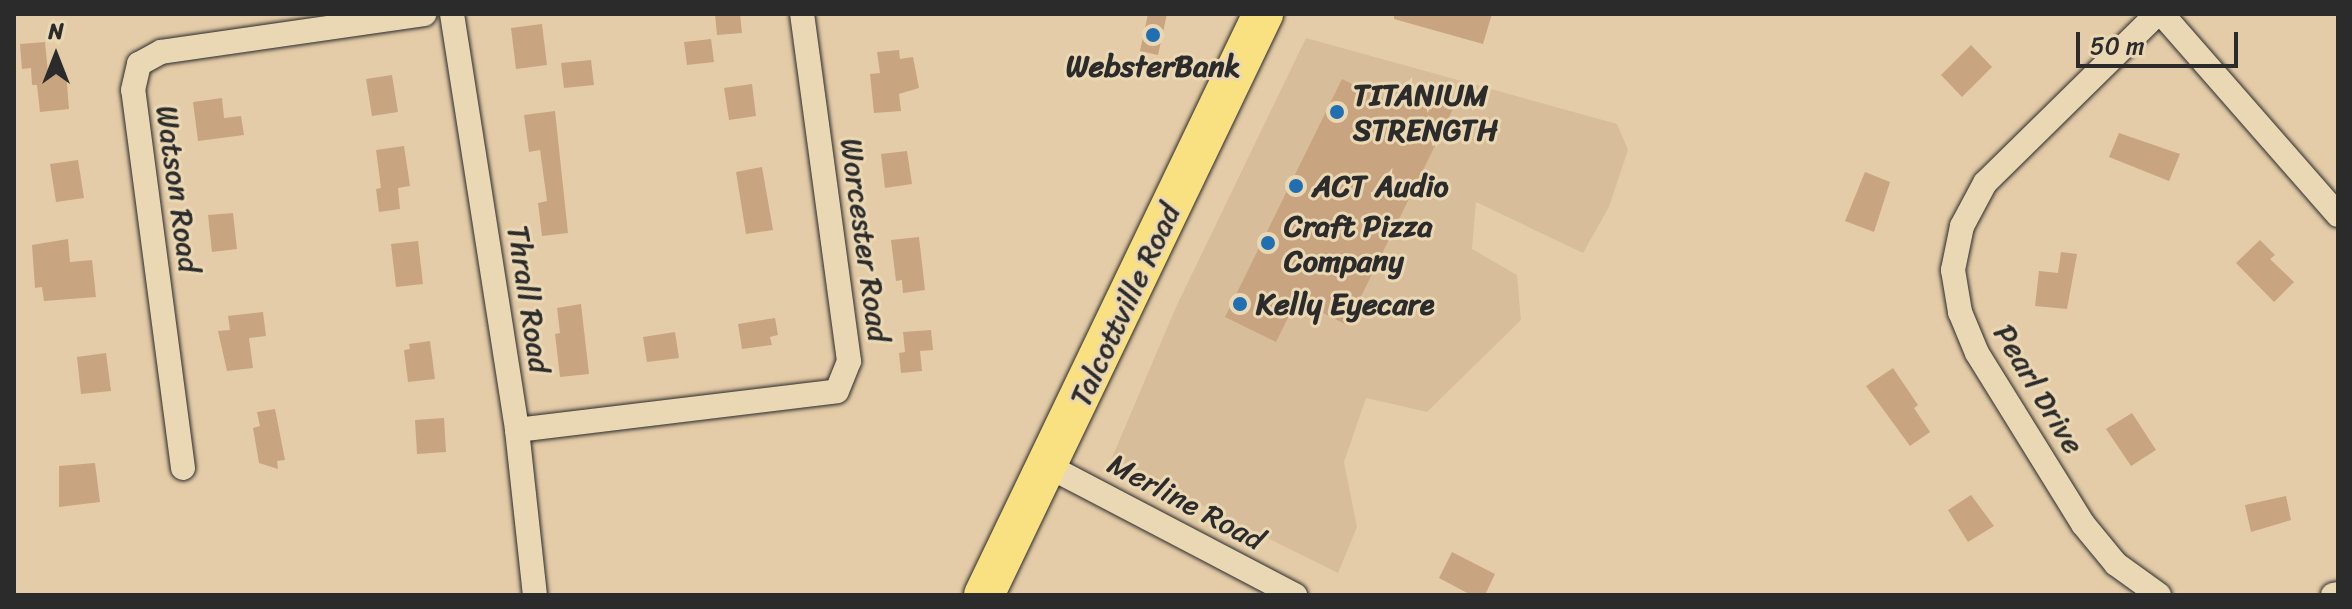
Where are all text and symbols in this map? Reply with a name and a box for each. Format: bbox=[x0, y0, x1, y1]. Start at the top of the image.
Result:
text: N bbox=[48, 12, 64, 51]
north arrow bbox=[16, 16, 96, 96]
scale bar bbox=[2080, 16, 2242, 66]
text: 50 m bbox=[2090, 25, 2145, 67]
marker: WebsterBank bbox=[1144, 26, 1162, 44]
place label: WebsterBank bbox=[1066, 48, 1240, 84]
place label: TITANIUM STRENGTH bbox=[1353, 77, 1498, 148]
street label: Watson Road bbox=[148, 103, 208, 275]
marker: TITANIUM STRENGTH bbox=[1328, 103, 1346, 121]
street label: Worcester Road bbox=[833, 136, 897, 344]
place label: ACT Audio bbox=[1312, 168, 1449, 204]
marker: ACT Audio bbox=[1287, 177, 1305, 195]
street label: Talcottville Road bbox=[1062, 198, 1188, 412]
place label: Craft Pizza Company bbox=[1284, 208, 1433, 278]
street label: Thrall Road bbox=[500, 223, 558, 375]
marker: Craft Pizza Company bbox=[1259, 234, 1277, 252]
place label: Kelly Eyecare bbox=[1256, 286, 1434, 322]
marker: Kelly Eyecare bbox=[1231, 295, 1249, 313]
street label: Pearl Drive bbox=[1986, 317, 2092, 461]
street label: Merline Road bbox=[1102, 446, 1270, 558]

